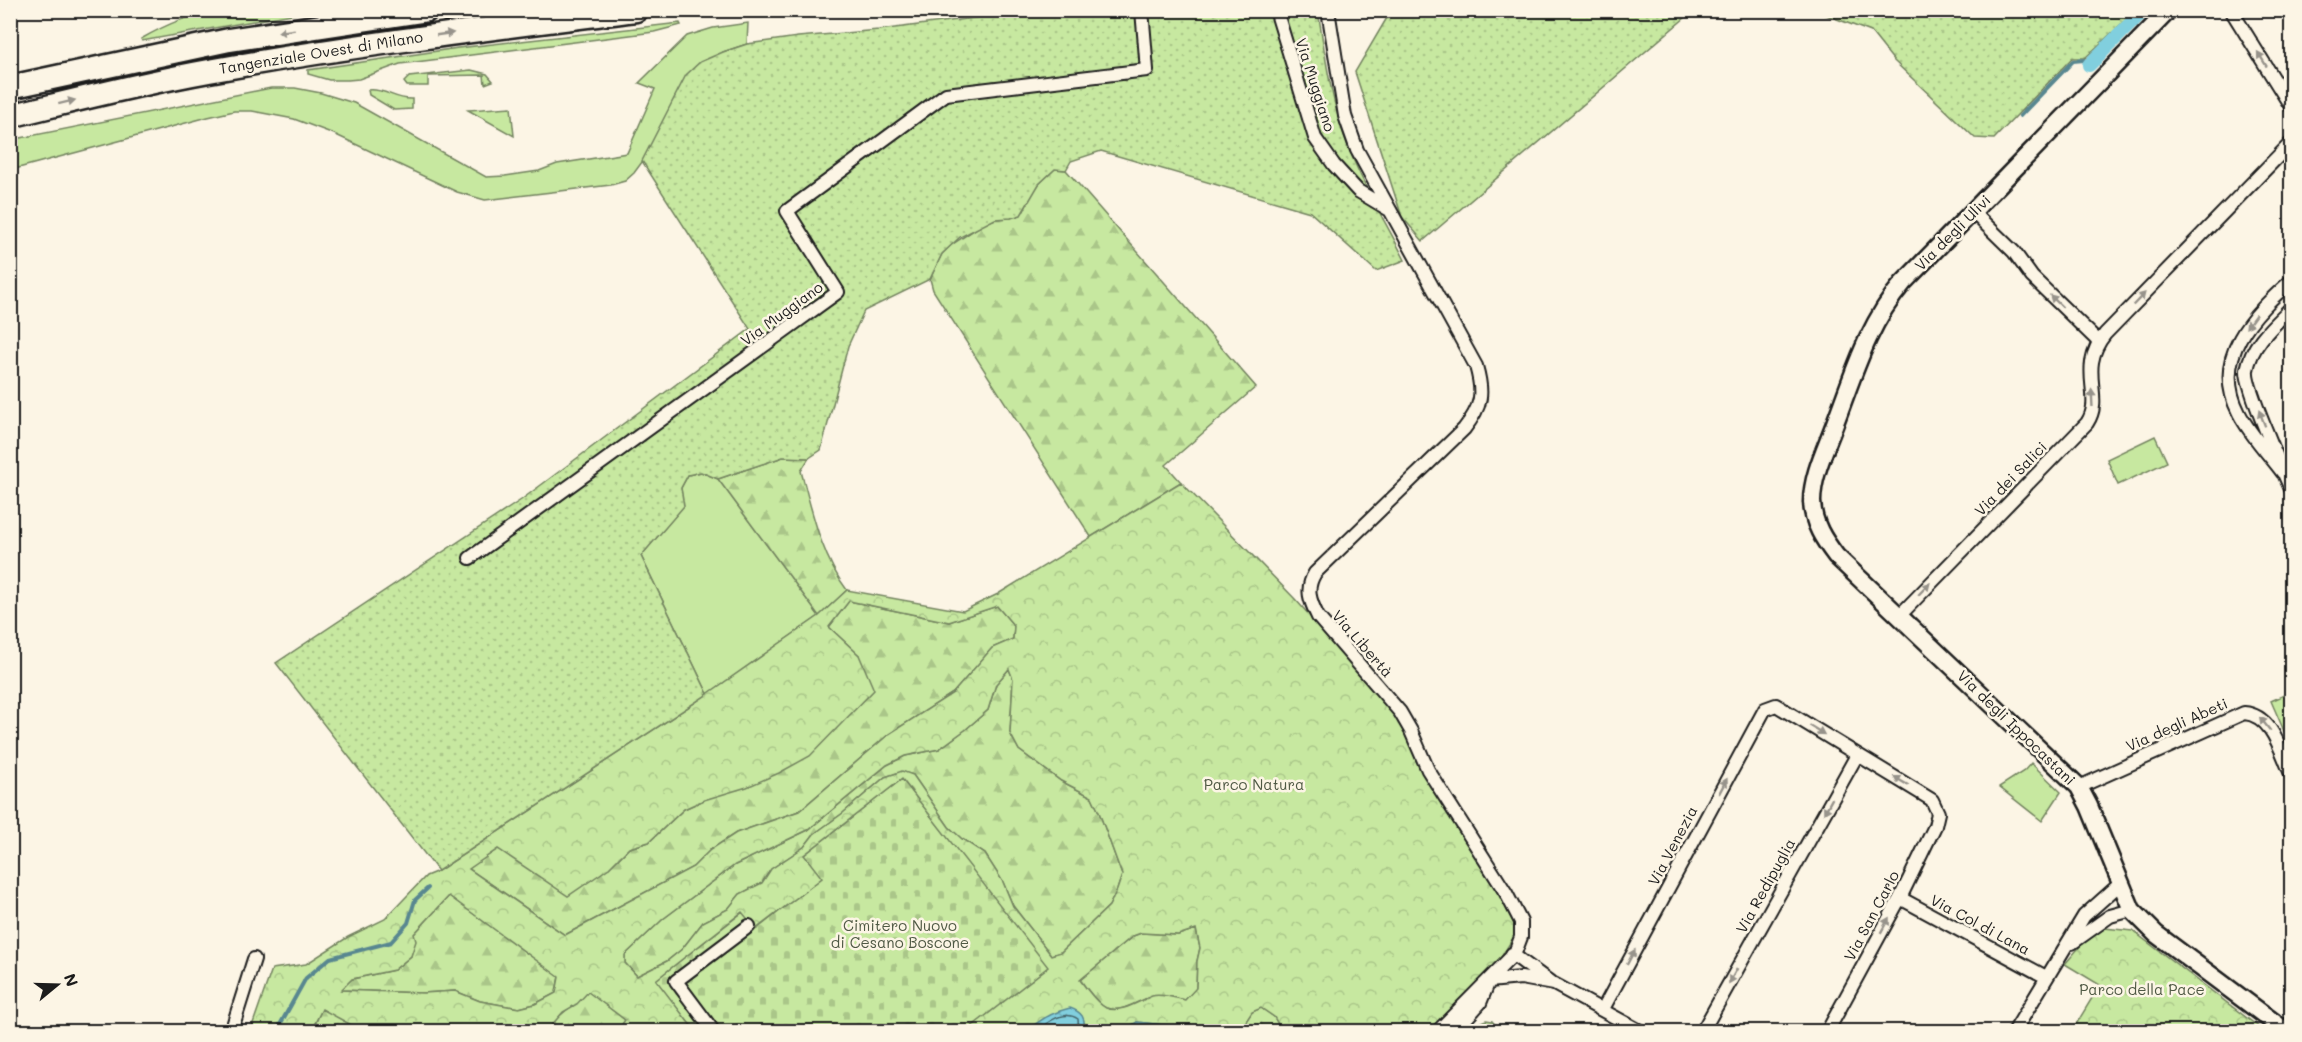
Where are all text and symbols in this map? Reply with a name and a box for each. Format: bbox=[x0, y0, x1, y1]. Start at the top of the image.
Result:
street label: Tangenziale Ovest di Milano bbox=[218, 26, 424, 78]
one-way arrow bbox=[276, 27, 295, 36]
one-way arrow bbox=[436, 29, 455, 39]
street label: Via Muggiano bbox=[1291, 35, 1340, 134]
one-way arrow bbox=[2256, 51, 2267, 67]
one-way arrow bbox=[58, 96, 76, 106]
street label: Via degli Ulivi bbox=[1910, 190, 1995, 275]
street label: Via Muggiano bbox=[736, 277, 827, 350]
one-way arrow bbox=[2131, 293, 2145, 307]
one-way arrow bbox=[2050, 295, 2064, 309]
one-way arrow bbox=[2245, 313, 2257, 329]
one-way arrow bbox=[2088, 388, 2097, 407]
one-way arrow bbox=[2257, 409, 2267, 427]
street label: Via dei Salici bbox=[1970, 437, 2051, 520]
one-way arrow bbox=[1917, 583, 1931, 597]
street label: Via Libertà bbox=[1328, 605, 1398, 681]
street label: Via degli Ippocastani bbox=[1953, 665, 2080, 789]
street label: Via degli Abeti bbox=[2123, 693, 2231, 755]
one-way arrow bbox=[2259, 716, 2272, 732]
one-way arrow bbox=[1809, 724, 1825, 735]
park label: Parco Natura bbox=[1204, 774, 1304, 794]
one-way arrow bbox=[1892, 776, 1909, 786]
one-way arrow bbox=[1718, 777, 1728, 794]
one-way arrow bbox=[1823, 798, 1833, 815]
street label: Via Venezia bbox=[1643, 802, 1701, 889]
street label: Via Redipuglia bbox=[1731, 835, 1799, 936]
street label: Via San Carlo bbox=[1839, 867, 1903, 964]
street label: Via Col di Lana bbox=[1927, 889, 2034, 959]
park label: Cimitero Nuovo di Cesano Boscone bbox=[831, 915, 969, 952]
one-way arrow bbox=[1880, 916, 1890, 933]
one-way arrow bbox=[1626, 949, 1636, 966]
north arrow bbox=[27, 955, 87, 1015]
one-way arrow bbox=[1728, 968, 1738, 985]
text: N bbox=[60, 971, 84, 989]
park label: Parco della Pace bbox=[2079, 979, 2205, 999]

